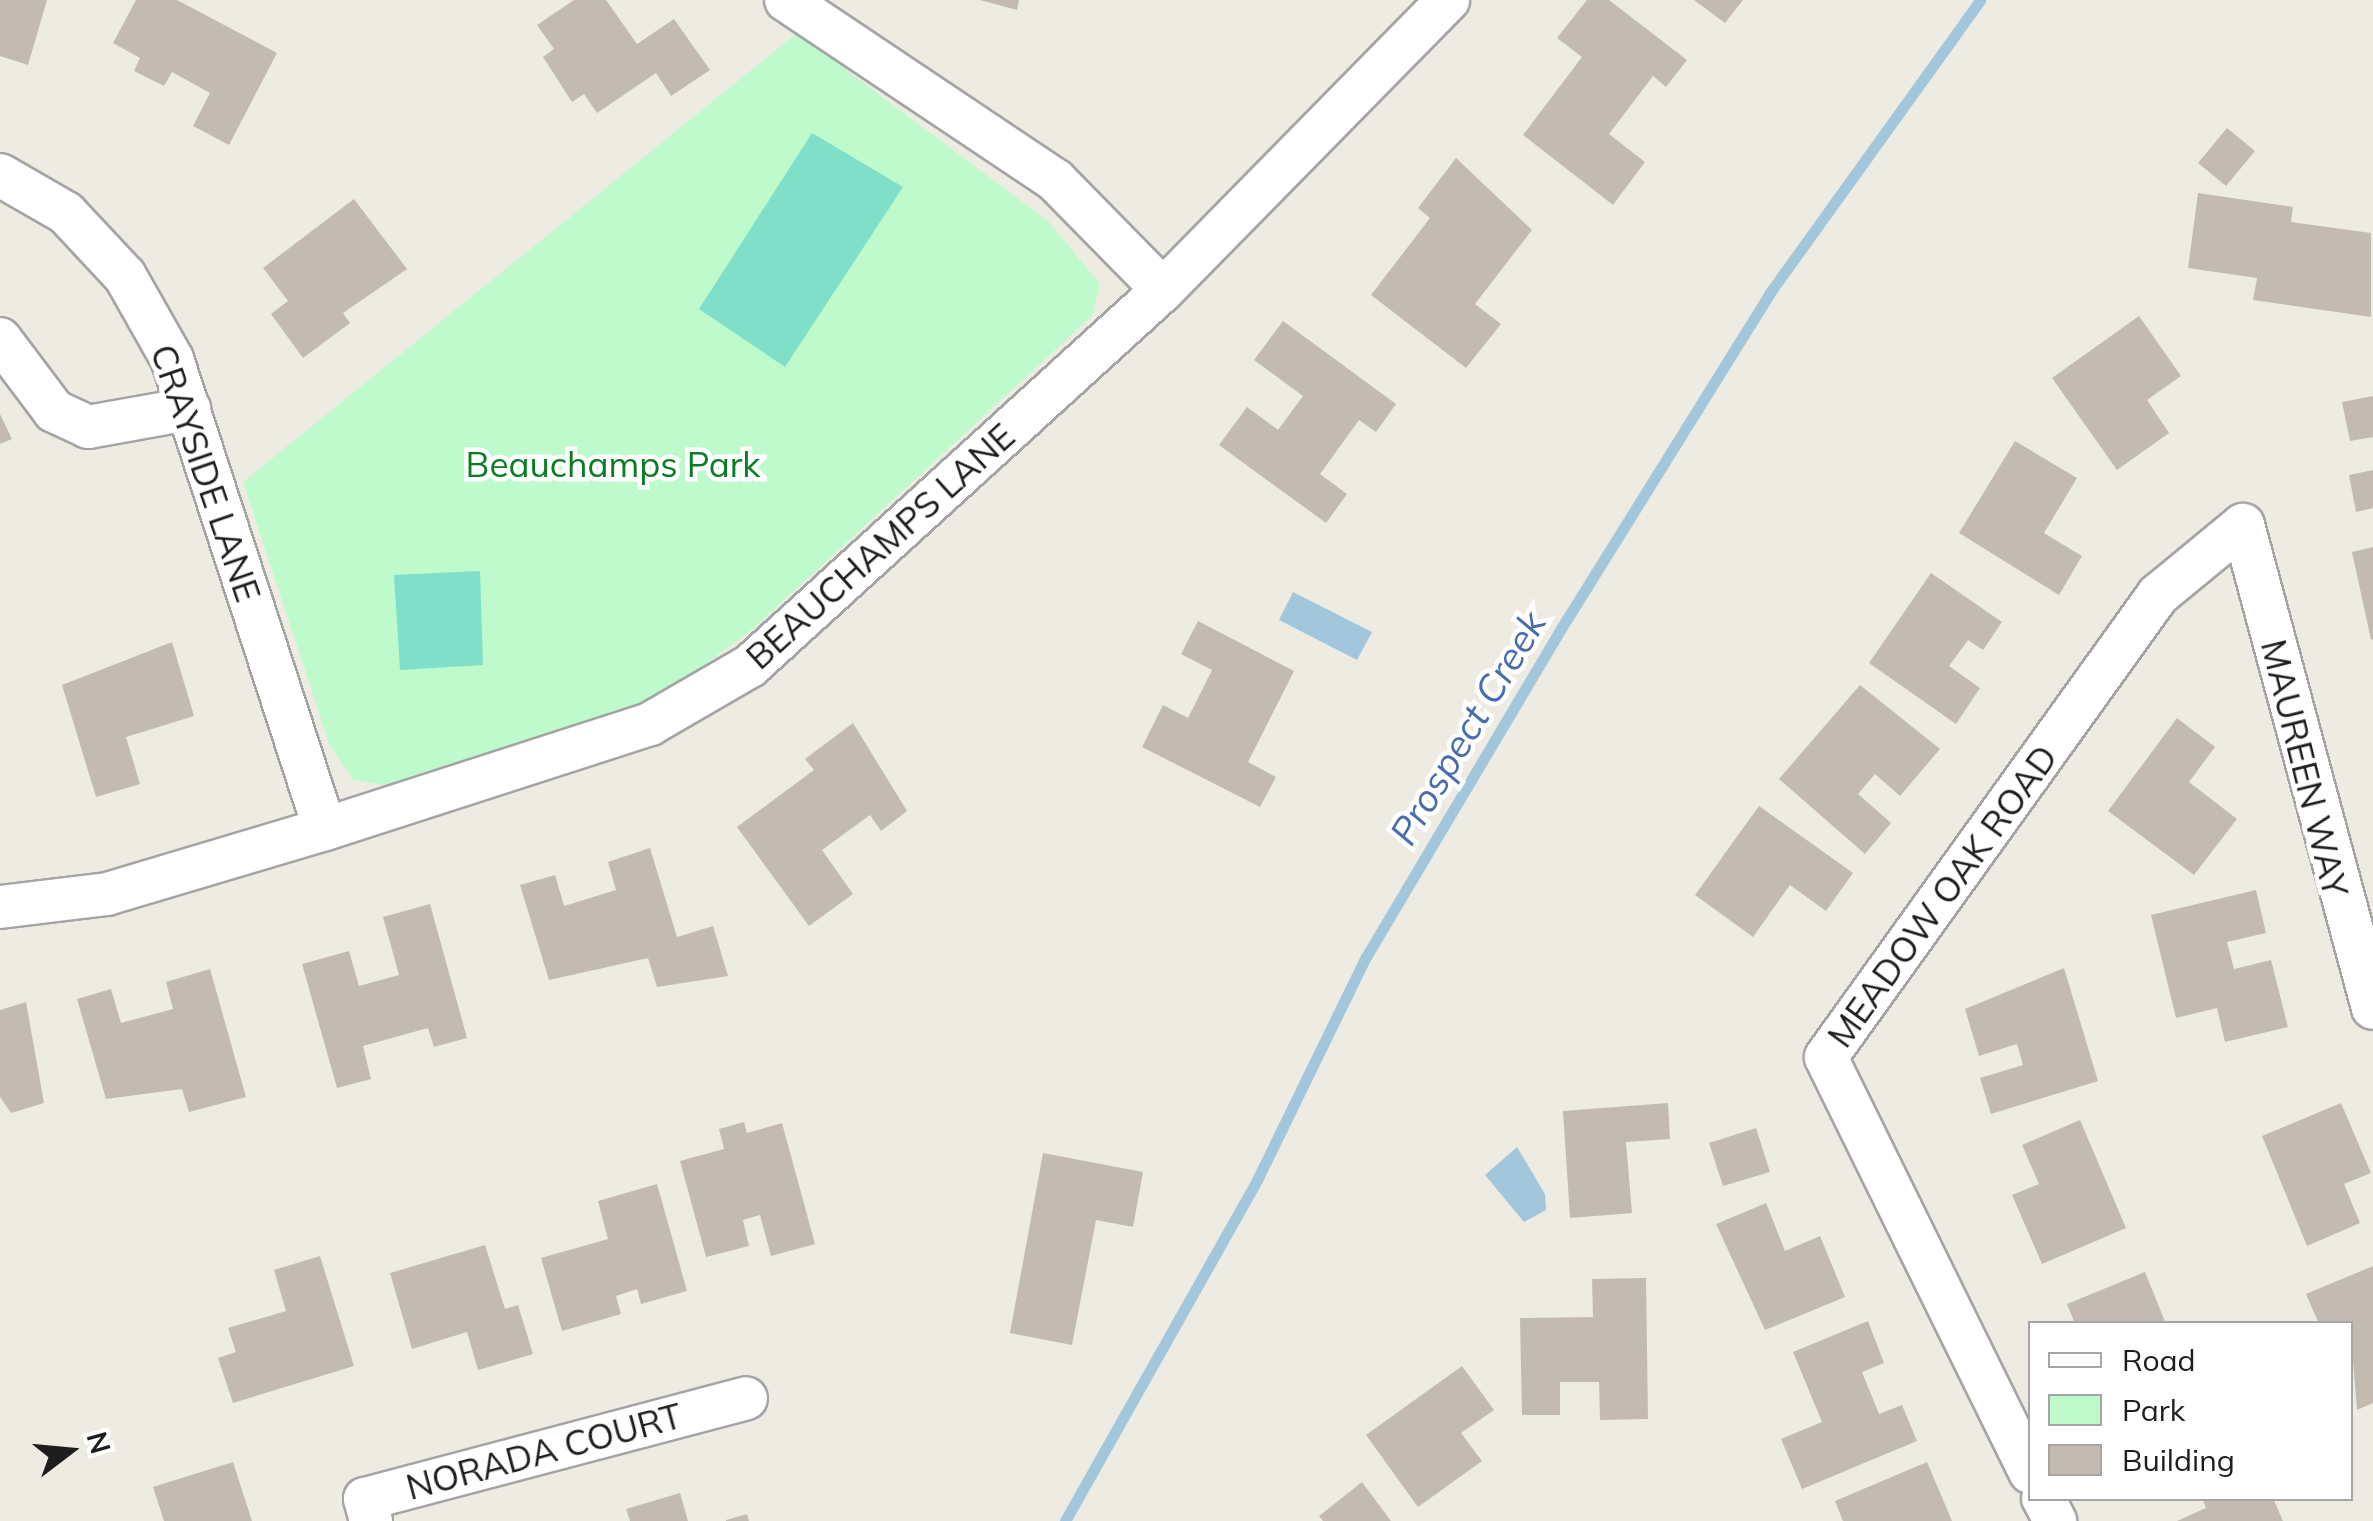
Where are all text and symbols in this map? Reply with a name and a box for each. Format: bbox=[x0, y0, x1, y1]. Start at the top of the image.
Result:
street label: CRAYSIDE LANE bbox=[142, 339, 270, 607]
street label: BEAUCHAMPS LANE bbox=[737, 415, 1023, 677]
park label: Beauchamps Park bbox=[466, 443, 760, 485]
water label: Prospect Creek bbox=[1380, 603, 1556, 853]
street label: MAUREEN WAY bbox=[2253, 635, 2357, 901]
street label: MEADOW OAK ROAD bbox=[1818, 737, 2066, 1055]
legend bbox=[2028, 1321, 2353, 1501]
text: Road bbox=[2122, 1341, 2196, 1379]
text: Park bbox=[2122, 1391, 2185, 1429]
street label: NORADA COURT bbox=[402, 1394, 686, 1508]
north arrow bbox=[20, 1401, 120, 1501]
text: N bbox=[80, 1428, 119, 1458]
text: Building bbox=[2122, 1441, 2235, 1479]

